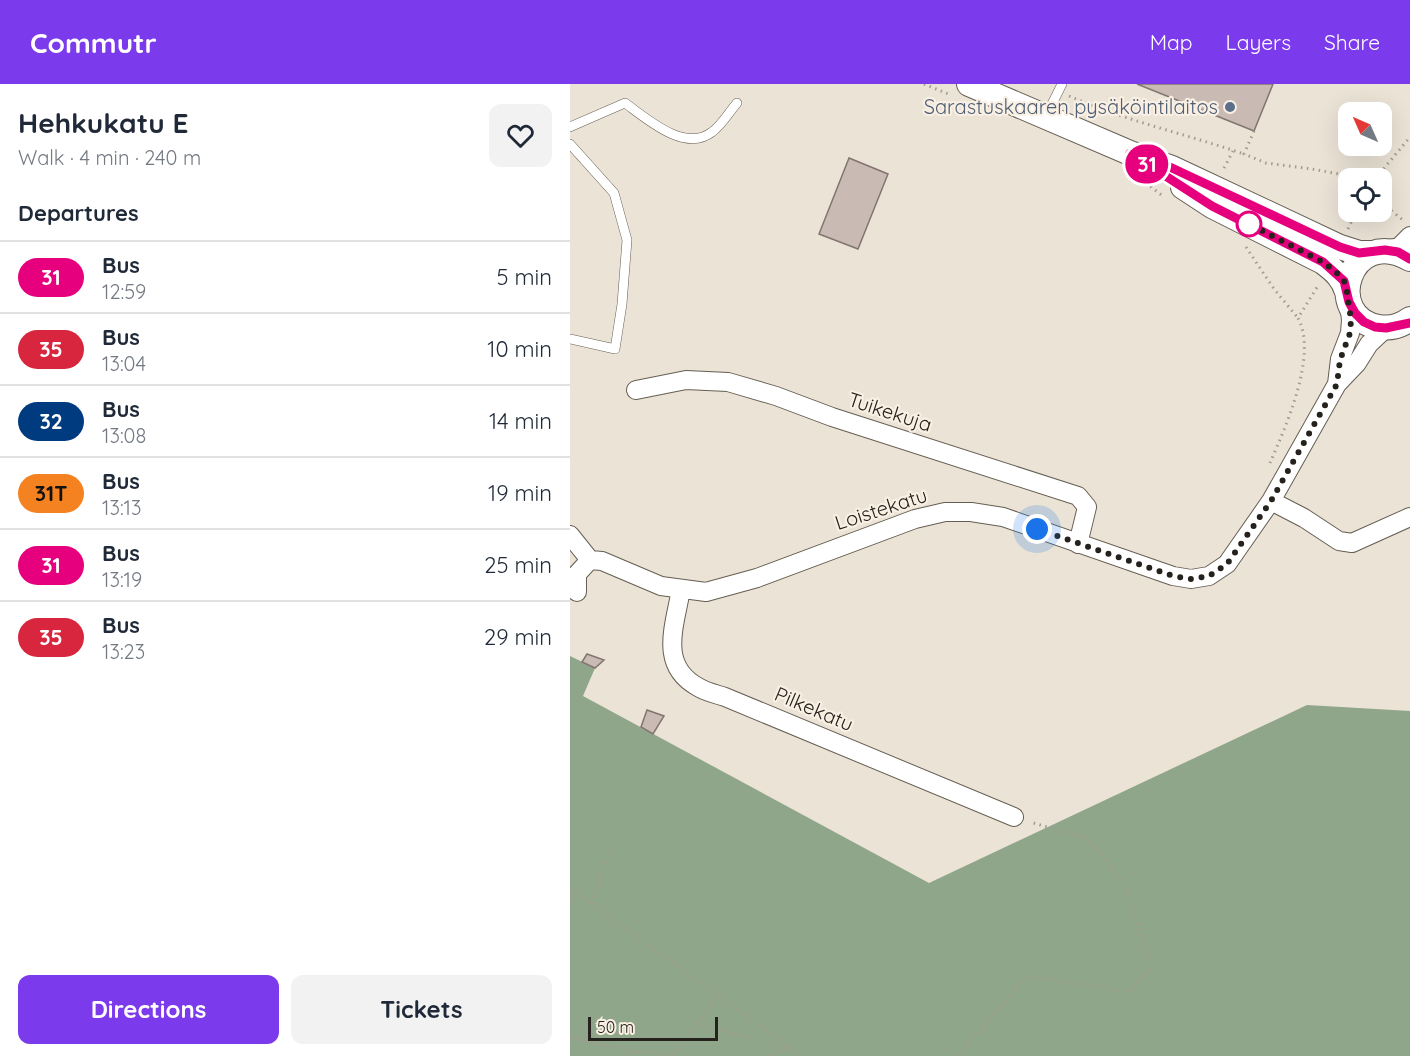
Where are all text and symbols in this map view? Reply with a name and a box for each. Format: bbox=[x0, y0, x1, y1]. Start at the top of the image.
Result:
text: Commutr bbox=[30, 25, 157, 60]
text: Map bbox=[1150, 29, 1193, 55]
text: Layers bbox=[1226, 29, 1291, 55]
text: Share bbox=[1324, 29, 1380, 55]
place label: Sarastuskaaren pysäköintilaitos bbox=[924, 94, 1218, 119]
marker: Sarastuskaaren pysäköintilaitos bbox=[1223, 100, 1237, 114]
north arrow bbox=[1338, 102, 1392, 156]
map controls bbox=[1338, 102, 1392, 222]
button: heart bbox=[489, 104, 552, 167]
text: Hehkukatu E bbox=[18, 105, 188, 140]
line badge: 31 bbox=[1120, 144, 1174, 184]
text: Walk · 4 min · 240 m bbox=[18, 145, 201, 170]
text: 31 bbox=[1137, 151, 1157, 177]
button: locate bbox=[1338, 168, 1392, 222]
text: Departures bbox=[18, 199, 139, 227]
unlabelled marker bbox=[1236, 211, 1262, 237]
text: Bus bbox=[102, 251, 140, 279]
text: 5 min bbox=[497, 263, 552, 291]
text: 31 bbox=[41, 264, 61, 290]
text: 12:59 bbox=[102, 279, 146, 304]
text: Bus bbox=[102, 323, 140, 351]
text: 10 min bbox=[487, 335, 552, 363]
text: 35 bbox=[39, 336, 63, 362]
text: 13:04 bbox=[102, 351, 146, 376]
street label: Tuikekuja bbox=[845, 386, 935, 437]
text: Bus bbox=[102, 395, 140, 423]
text: 14 min bbox=[489, 407, 552, 435]
text: 32 bbox=[39, 408, 63, 434]
text: 13:08 bbox=[102, 423, 146, 448]
text: Bus bbox=[102, 467, 140, 495]
text: 19 min bbox=[488, 479, 552, 507]
text: 31T bbox=[35, 480, 67, 506]
street label: Loistekatu bbox=[832, 482, 930, 535]
text: 13:13 bbox=[102, 495, 142, 520]
your location bbox=[1022, 514, 1052, 544]
text: Bus bbox=[102, 539, 140, 567]
text: 25 min bbox=[484, 551, 552, 579]
text: 31 bbox=[41, 552, 61, 578]
text: 13:19 bbox=[102, 567, 142, 592]
text: Bus bbox=[102, 611, 140, 639]
text: 29 min bbox=[484, 623, 552, 651]
text: 35 bbox=[39, 624, 63, 650]
text: 13:23 bbox=[102, 639, 145, 664]
street label: Pilkekatu bbox=[771, 681, 857, 736]
button: Directions bbox=[18, 975, 279, 1044]
button: Tickets bbox=[291, 975, 552, 1044]
scale bar bbox=[588, 1014, 718, 1042]
text: 50 m bbox=[597, 1017, 634, 1037]

